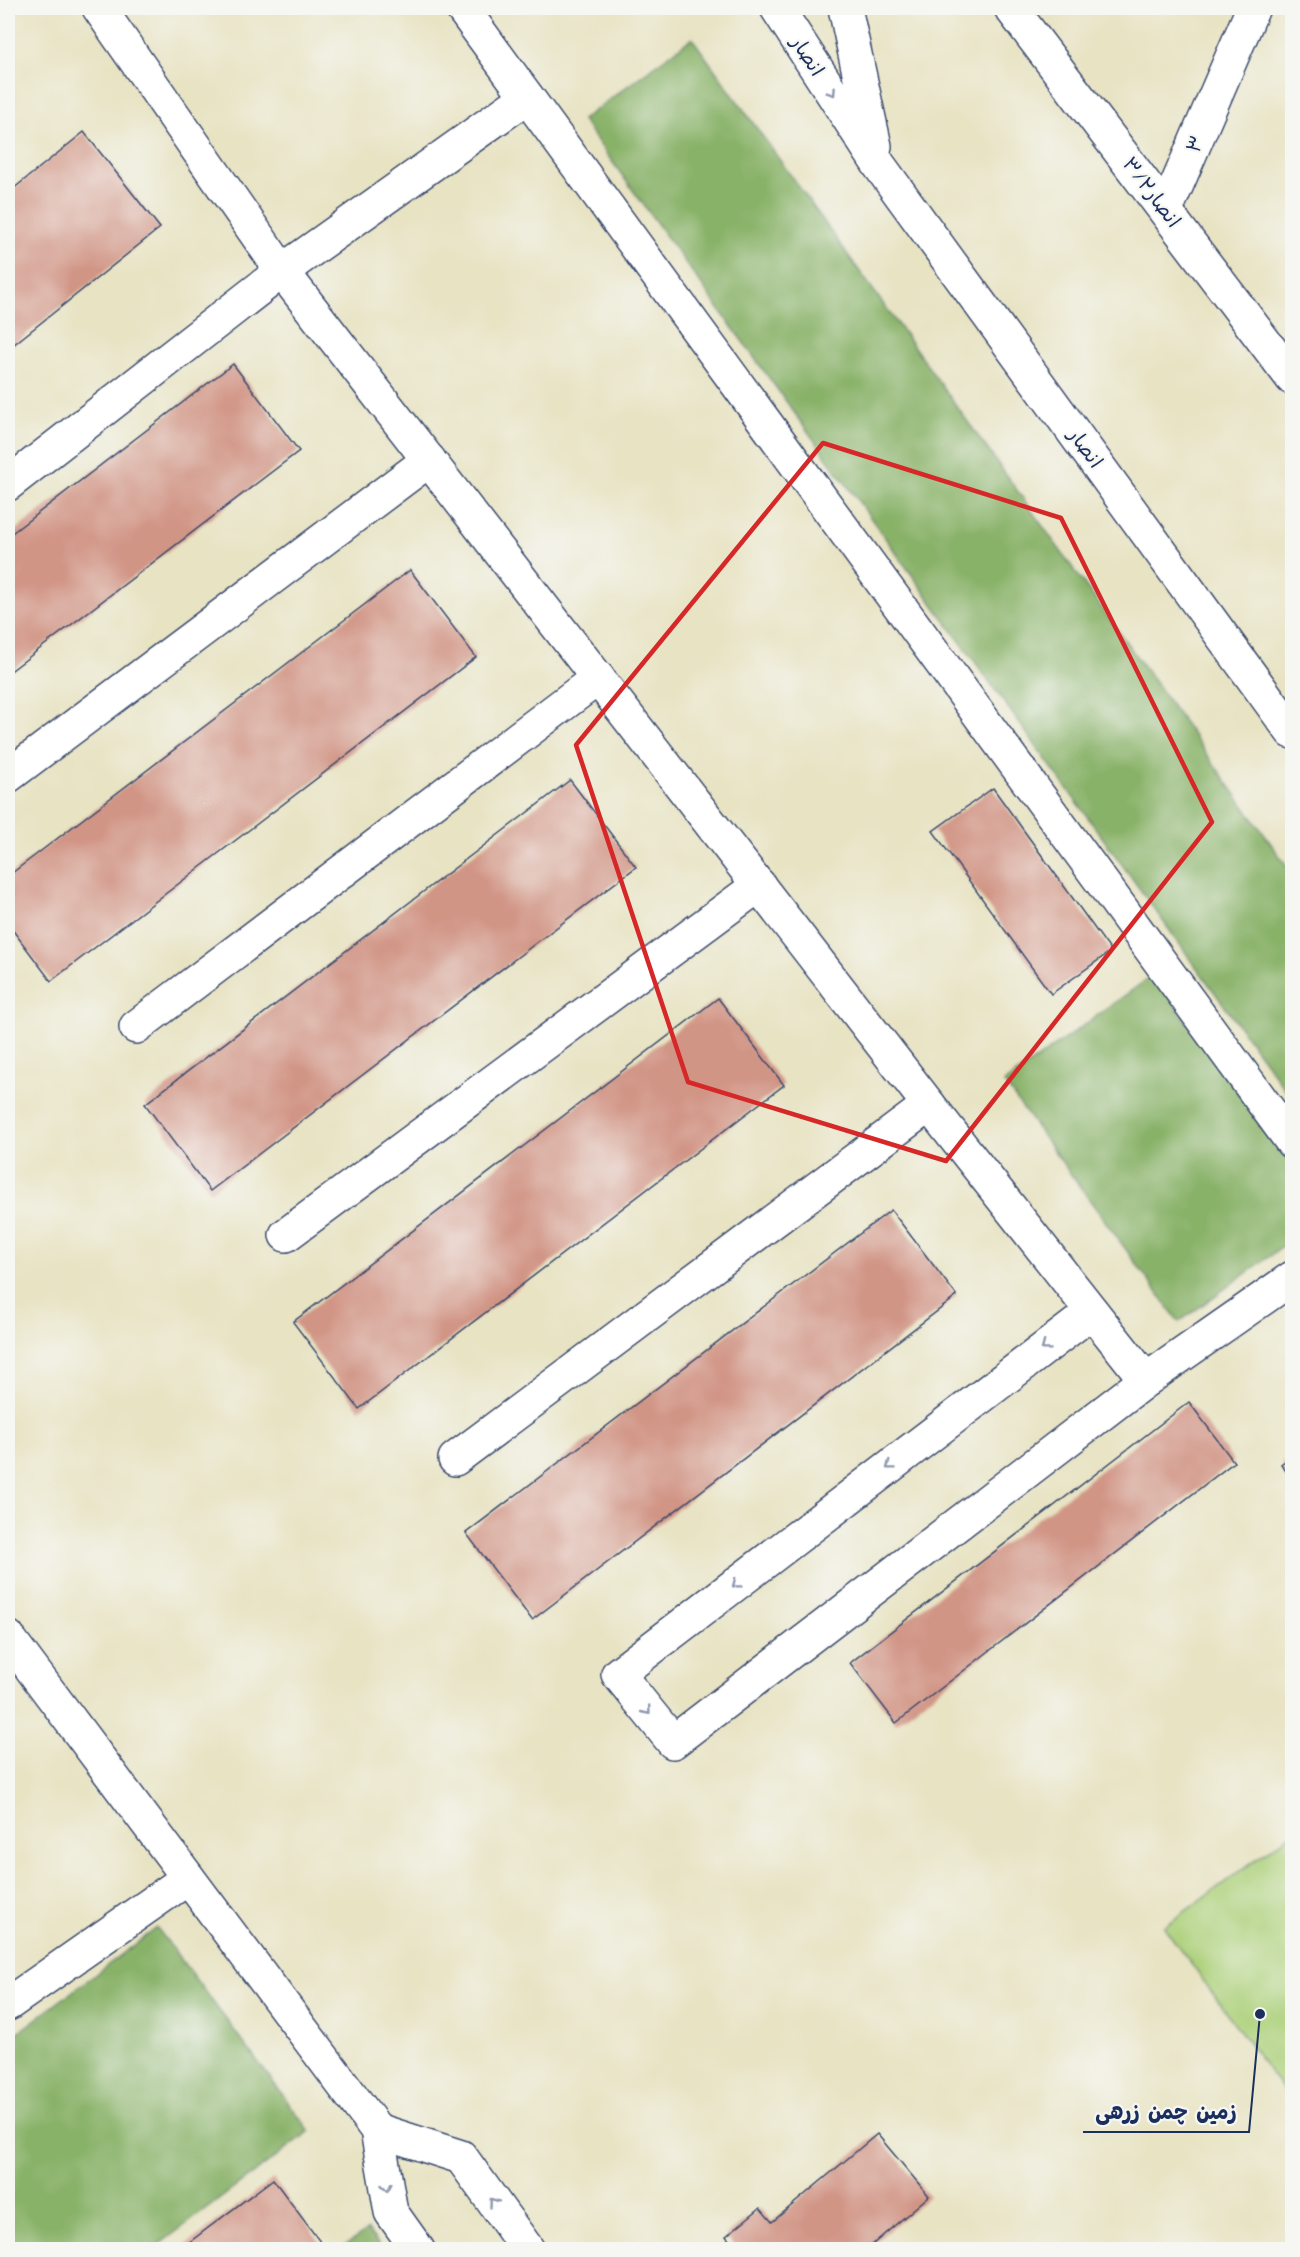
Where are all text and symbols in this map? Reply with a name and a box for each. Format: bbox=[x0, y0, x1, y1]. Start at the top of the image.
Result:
street label: انصار bbox=[783, 29, 831, 82]
one-way arrow bbox=[824, 86, 836, 96]
street label: ۳ bbox=[1180, 131, 1212, 157]
street label: انصار۳/۲ bbox=[1115, 152, 1187, 234]
street label: انصار bbox=[1060, 421, 1109, 474]
one-way arrow bbox=[1041, 1340, 1052, 1351]
one-way arrow bbox=[886, 1458, 897, 1469]
one-way arrow bbox=[731, 1577, 742, 1588]
one-way arrow bbox=[640, 1704, 651, 1715]
callout: زمین چمن زرهی bbox=[1083, 2093, 1249, 2132]
text: زمین چمن زرهی bbox=[1095, 2098, 1237, 2127]
one-way arrow bbox=[380, 2182, 393, 2192]
one-way arrow bbox=[490, 2198, 501, 2209]

